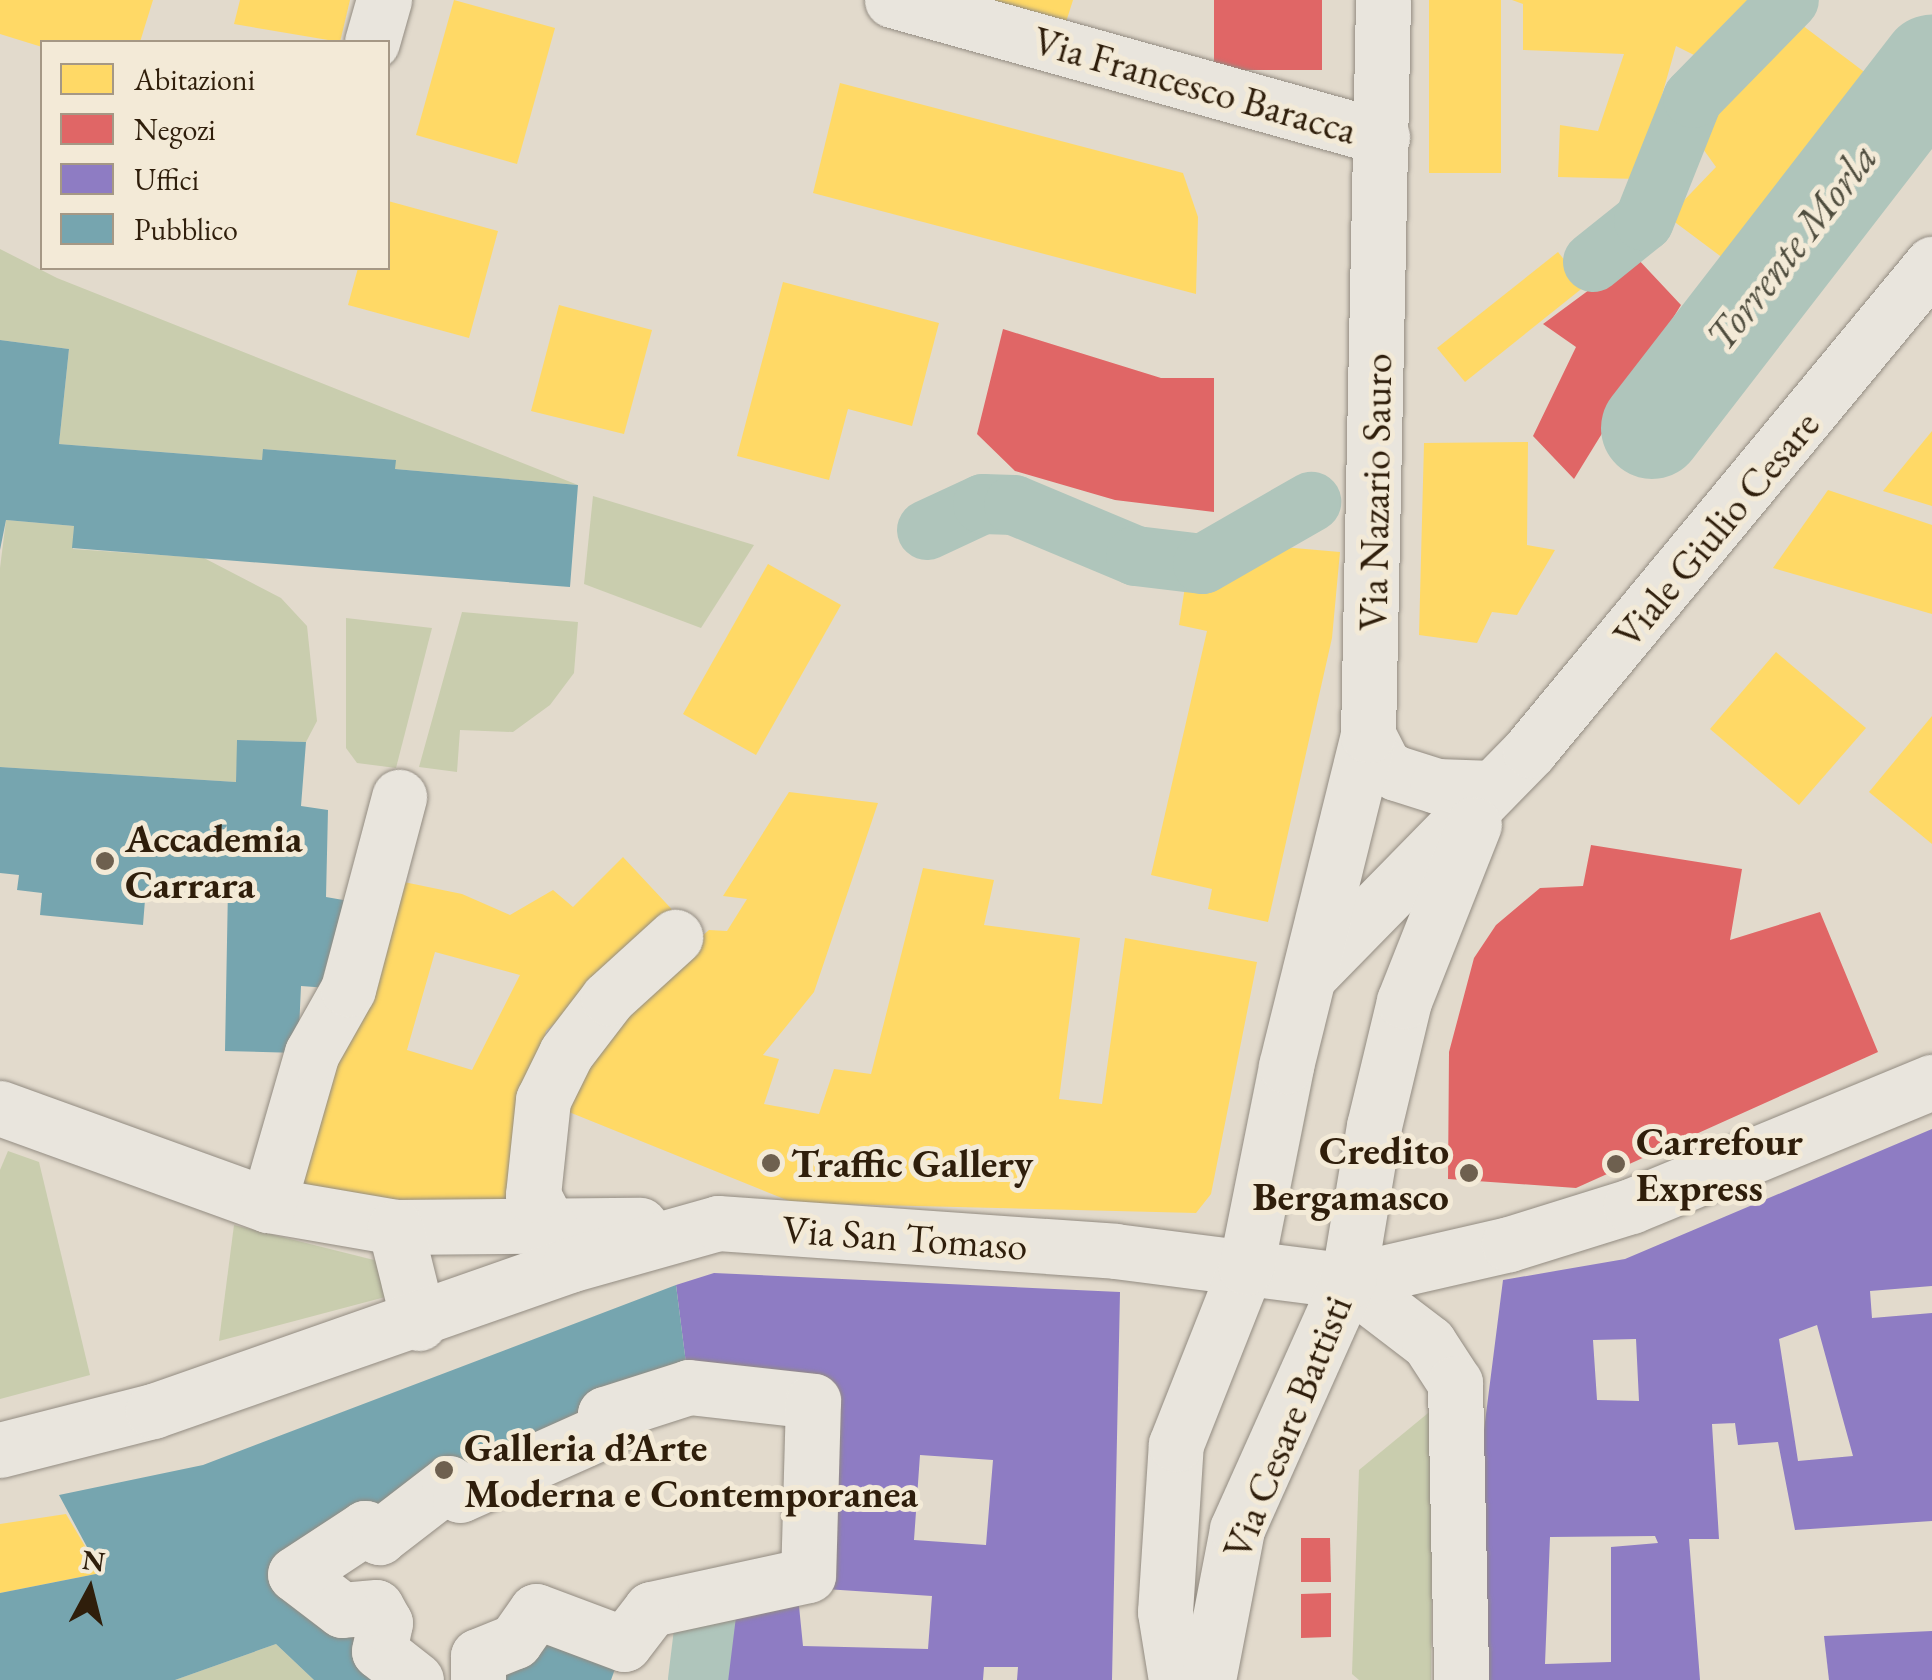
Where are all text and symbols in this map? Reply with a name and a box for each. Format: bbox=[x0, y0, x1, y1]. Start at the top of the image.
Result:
street label: Via Francesco Baracca bbox=[1028, 16, 1362, 154]
legend bbox=[40, 40, 390, 270]
text: Abitazioni bbox=[134, 60, 255, 99]
text: Negozi bbox=[134, 110, 216, 149]
water label: Torrente Morla bbox=[1696, 134, 1888, 360]
text: Uffici bbox=[134, 160, 199, 199]
text: Pubblico bbox=[134, 210, 238, 249]
street label: Via Nazario Sauro bbox=[1349, 353, 1401, 631]
street label: Viale Giulio Cesare bbox=[1603, 401, 1829, 657]
place label: Accademia Carrara bbox=[125, 814, 303, 908]
marker: Accademia Carrara bbox=[94, 850, 116, 872]
place label: Carrefour Express bbox=[1636, 1117, 1803, 1211]
place label: Credito Bergamasco bbox=[1253, 1126, 1449, 1220]
place label: Traffic Gallery bbox=[791, 1139, 1033, 1187]
marker: Traffic Gallery bbox=[760, 1152, 782, 1174]
marker: Carrefour Express bbox=[1605, 1153, 1627, 1175]
marker: Credito Bergamasco bbox=[1458, 1162, 1480, 1184]
street label: Via San Tomaso bbox=[781, 1204, 1029, 1270]
street label: Via Cesare Battisti bbox=[1212, 1289, 1362, 1565]
place label: Galleria d’Arte Moderna e Contemporanea bbox=[464, 1423, 918, 1517]
marker: Galleria d’Arte Moderna e Contemporanea bbox=[433, 1459, 455, 1481]
north arrow bbox=[40, 1540, 140, 1640]
text: N bbox=[80, 1541, 107, 1579]

